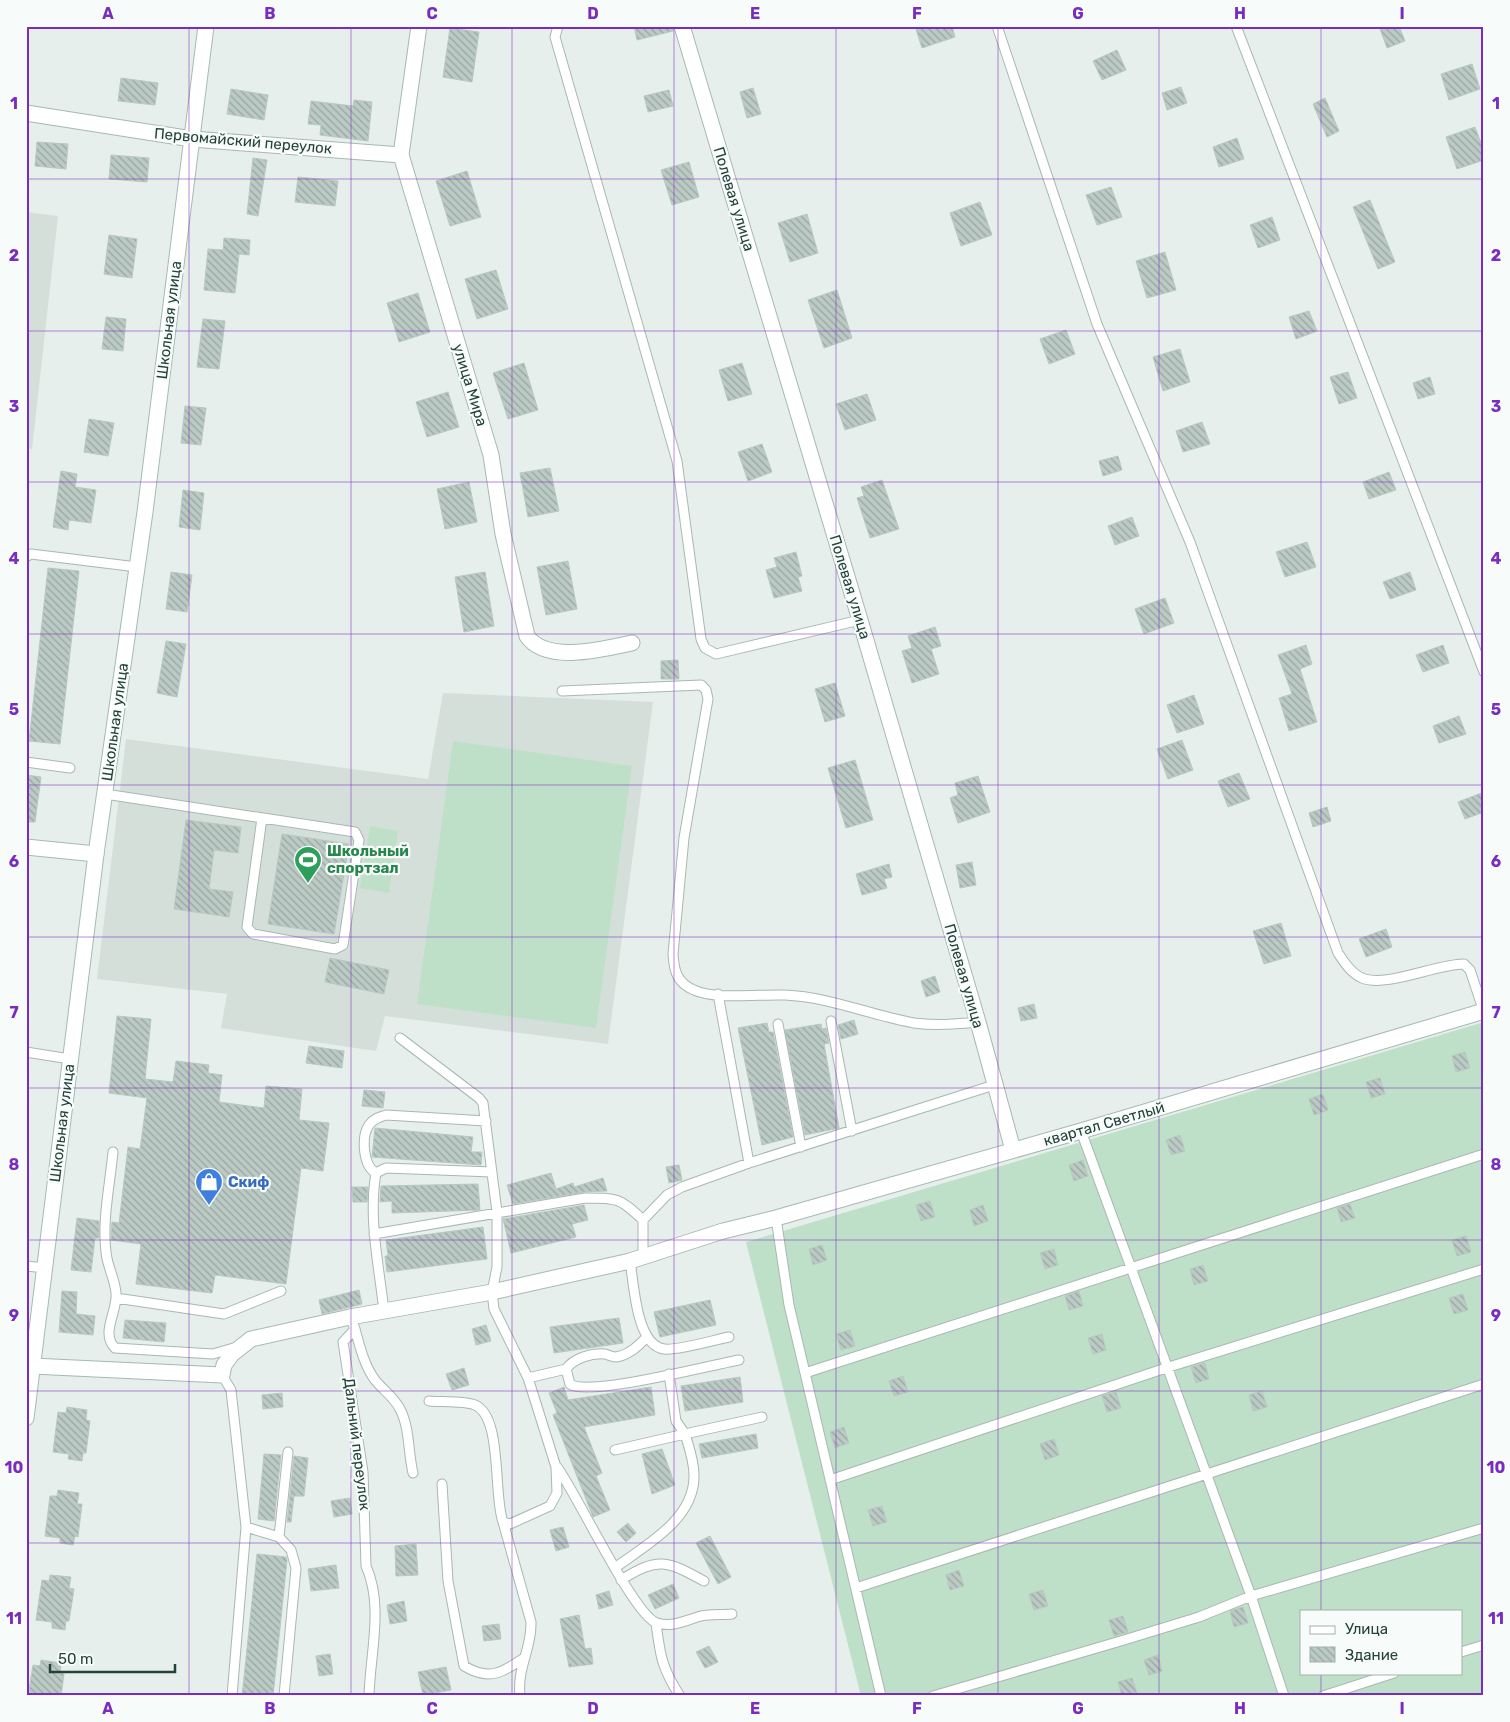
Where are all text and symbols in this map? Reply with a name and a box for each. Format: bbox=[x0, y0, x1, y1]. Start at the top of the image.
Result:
text: A bbox=[102, 4, 114, 23]
text: B bbox=[264, 4, 276, 23]
text: C bbox=[426, 4, 438, 23]
text: D bbox=[587, 4, 599, 23]
text: E bbox=[750, 4, 760, 23]
text: F bbox=[912, 4, 922, 23]
text: G bbox=[1072, 4, 1084, 23]
text: H bbox=[1234, 4, 1246, 23]
text: I bbox=[1399, 4, 1405, 23]
text: 1 bbox=[10, 94, 18, 113]
text: 1 bbox=[1492, 94, 1500, 113]
street label: Первомайский переулок bbox=[153, 124, 333, 158]
street label: Полевая улица bbox=[710, 145, 758, 253]
text: 2 bbox=[9, 246, 19, 265]
text: 2 bbox=[1491, 246, 1501, 265]
street label: Школьная улица bbox=[153, 260, 185, 380]
street label: улица Мира bbox=[449, 342, 491, 428]
text: 3 bbox=[9, 397, 19, 416]
text: 3 bbox=[1491, 397, 1501, 416]
street label: Полевая улица bbox=[826, 533, 874, 641]
text: 4 bbox=[9, 549, 20, 568]
text: 4 bbox=[1491, 549, 1502, 568]
street label: Школьная улица bbox=[98, 662, 132, 782]
text: 5 bbox=[9, 700, 19, 719]
text: 5 bbox=[1491, 700, 1501, 719]
place label: Школьный спортзал bbox=[327, 842, 409, 877]
sports icon: Школьный спортзал bbox=[293, 845, 323, 884]
text: 6 bbox=[9, 852, 19, 871]
text: 6 bbox=[1491, 852, 1501, 871]
street label: Полевая улица bbox=[940, 922, 988, 1030]
text: 7 bbox=[9, 1003, 19, 1022]
text: 7 bbox=[1491, 1003, 1501, 1022]
street label: Школьная улица bbox=[46, 1063, 78, 1183]
street label: квартал Светлый bbox=[1041, 1098, 1167, 1150]
text: 8 bbox=[9, 1155, 20, 1174]
text: 8 bbox=[1491, 1155, 1502, 1174]
shop icon: Скиф bbox=[194, 1167, 224, 1206]
place label: Скиф bbox=[228, 1173, 269, 1191]
text: 9 bbox=[9, 1306, 19, 1325]
text: 9 bbox=[1491, 1306, 1501, 1325]
street label: Дальний переулок bbox=[340, 1377, 374, 1511]
text: 10 bbox=[5, 1458, 24, 1477]
text: 10 bbox=[1487, 1458, 1506, 1477]
text: 11 bbox=[6, 1609, 22, 1628]
text: 11 bbox=[1488, 1609, 1504, 1628]
legend bbox=[1300, 1610, 1462, 1674]
text: Улица bbox=[1345, 1620, 1388, 1638]
scale bar bbox=[50, 1642, 175, 1674]
text: Здание bbox=[1345, 1646, 1398, 1664]
text: 50 m bbox=[58, 1650, 93, 1668]
text: A bbox=[102, 1699, 114, 1718]
text: B bbox=[264, 1699, 276, 1718]
text: C bbox=[426, 1699, 438, 1718]
text: D bbox=[587, 1699, 599, 1718]
text: E bbox=[750, 1699, 760, 1718]
text: F bbox=[912, 1699, 922, 1718]
text: G bbox=[1072, 1699, 1084, 1718]
text: H bbox=[1234, 1699, 1246, 1718]
text: I bbox=[1399, 1699, 1405, 1718]

